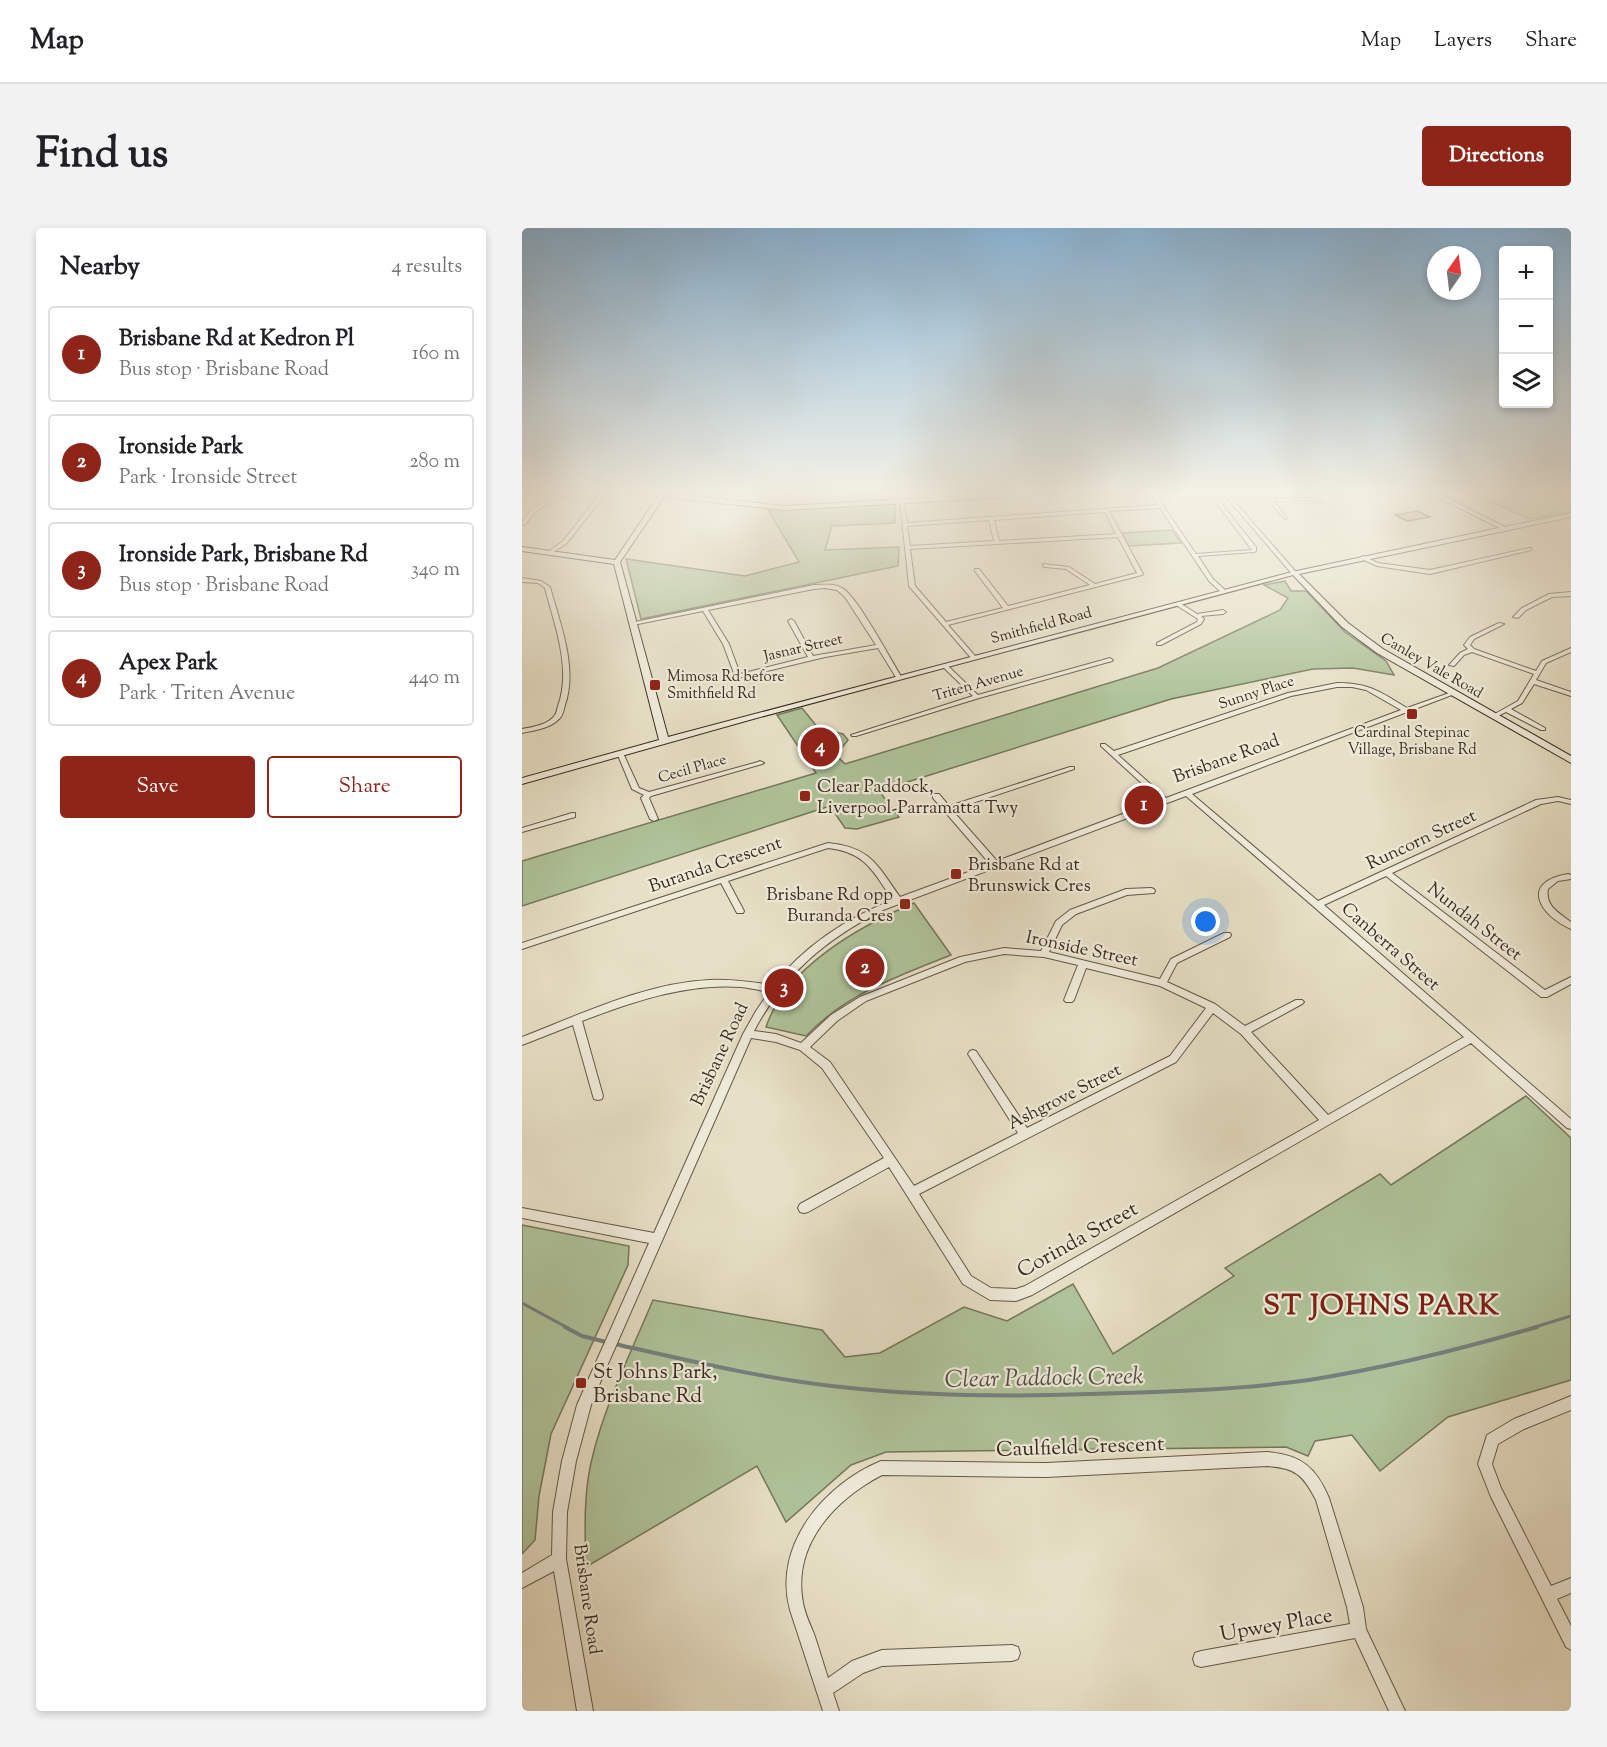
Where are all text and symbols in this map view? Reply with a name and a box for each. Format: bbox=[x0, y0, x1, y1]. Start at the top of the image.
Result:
text: Map bbox=[30, 21, 84, 61]
text: Map bbox=[1361, 26, 1401, 56]
text: Layers bbox=[1434, 26, 1492, 56]
text: Share bbox=[1525, 26, 1577, 56]
text: Find us bbox=[36, 126, 168, 186]
button: Directions bbox=[1422, 126, 1571, 186]
north arrow bbox=[1427, 246, 1481, 300]
map controls bbox=[1499, 246, 1553, 408]
button: + bbox=[1499, 246, 1553, 300]
text: Nearby bbox=[60, 249, 140, 286]
text: 4 results bbox=[391, 253, 462, 282]
button: − bbox=[1499, 300, 1553, 354]
text: Brisbane Rd at Kedron Pl bbox=[119, 324, 354, 356]
text: 1 bbox=[78, 340, 85, 369]
text: 160 m bbox=[412, 340, 460, 369]
button: layers bbox=[1499, 354, 1553, 408]
text: Bus stop · Brisbane Road bbox=[119, 356, 329, 385]
text: Ironside Park bbox=[119, 432, 244, 464]
text: 2 bbox=[77, 448, 86, 477]
text: 280 m bbox=[409, 448, 460, 477]
text: Park · Ironside Street bbox=[119, 464, 297, 493]
text: Ironside Park, Brisbane Rd bbox=[119, 540, 368, 572]
text: 3 bbox=[77, 556, 86, 585]
text: 340 m bbox=[411, 556, 460, 585]
text: Bus stop · Brisbane Road bbox=[119, 572, 329, 601]
street label: Smithfield Road bbox=[988, 603, 1095, 650]
street label: Canley Vale Road bbox=[1376, 628, 1487, 704]
street label: Jasnar Street bbox=[761, 629, 845, 668]
text: Apex Park bbox=[119, 648, 218, 680]
street label: Triten Avenue bbox=[931, 661, 1026, 707]
text: 4 bbox=[76, 664, 87, 693]
text: 440 m bbox=[409, 664, 460, 693]
place label: Mimosa Rd before Smithfield Rd bbox=[667, 667, 784, 705]
street label: Sunny Place bbox=[1216, 671, 1297, 716]
marker: Mimosa Rd before Smithfield Rd bbox=[648, 678, 662, 692]
text: Park · Triten Avenue bbox=[119, 680, 295, 709]
marker: Cardinal Stepinac Village, Brisbane Rd bbox=[1405, 707, 1419, 721]
place label: Cardinal Stepinac Village, Brisbane Rd bbox=[1347, 723, 1477, 761]
pin: 4 bbox=[800, 724, 840, 770]
street label: Brisbane Road bbox=[1170, 729, 1283, 791]
street label: Cecil Place bbox=[656, 750, 729, 789]
button: Save bbox=[60, 756, 255, 818]
button: Share bbox=[267, 756, 462, 818]
place label: Clear Paddock, Liverpool-Parramatta Twy bbox=[817, 775, 1018, 822]
pin: 1 bbox=[1124, 782, 1164, 828]
marker: Clear Paddock, Liverpool-Parramatta Twy bbox=[798, 789, 812, 803]
street label: Runcorn Street bbox=[1362, 804, 1481, 878]
street label: Buranda Crescent bbox=[646, 831, 786, 901]
place label: Brisbane Rd at Brunswick Cres bbox=[968, 853, 1091, 900]
marker: Brisbane Rd at Brunswick Cres bbox=[949, 867, 963, 881]
street label: Nundah Street bbox=[1421, 877, 1527, 968]
place label: Brisbane Rd opp Buranda Cres bbox=[766, 883, 893, 930]
marker: Brisbane Rd opp Buranda Cres bbox=[898, 897, 912, 911]
street label: Canberra Street bbox=[1335, 897, 1445, 998]
your location bbox=[1191, 907, 1220, 936]
street label: Ironside Street bbox=[1023, 925, 1140, 975]
pin: 2 bbox=[846, 946, 884, 990]
pin: 3 bbox=[764, 966, 804, 1011]
street label: Brisbane Road bbox=[685, 999, 756, 1111]
street label: Ashgrove Street bbox=[1004, 1058, 1126, 1138]
street label: Corinda Street bbox=[1012, 1195, 1144, 1286]
district label: ST JOHNS PARK bbox=[1263, 1287, 1501, 1327]
place label: St Johns Park, Brisbane Rd bbox=[593, 1358, 718, 1412]
water label: Clear Paddock Creek bbox=[944, 1360, 1144, 1398]
marker: St Johns Park, Brisbane Rd bbox=[574, 1376, 588, 1390]
street label: Caulfield Crescent bbox=[995, 1430, 1165, 1466]
street label: Brisbane Road bbox=[565, 1542, 607, 1656]
street label: Upwey Place bbox=[1218, 1601, 1335, 1651]

